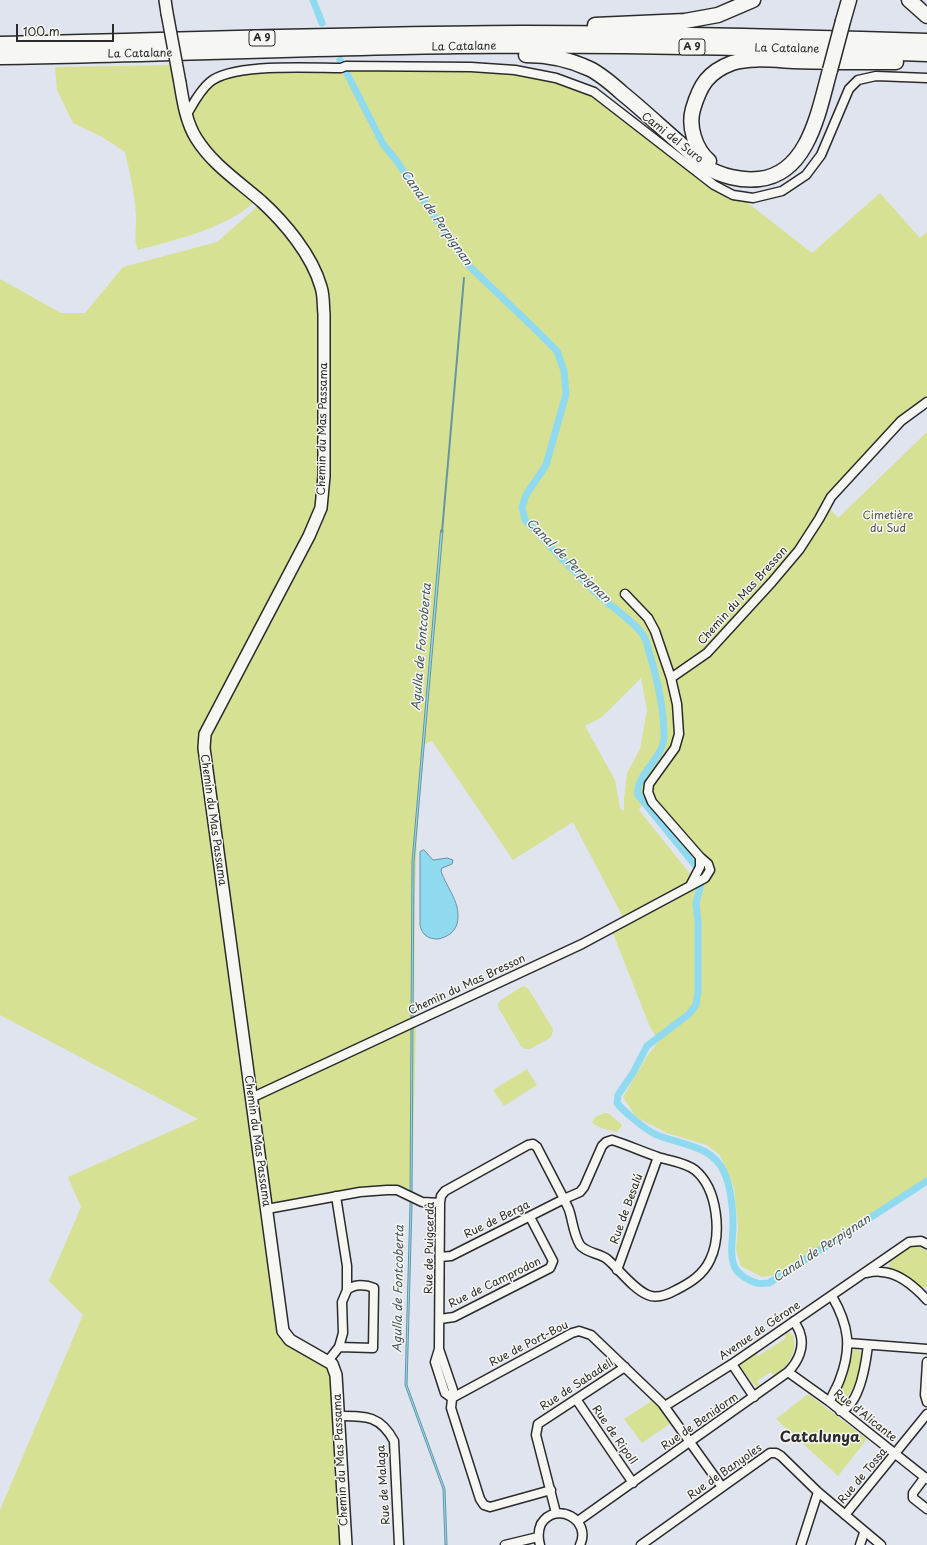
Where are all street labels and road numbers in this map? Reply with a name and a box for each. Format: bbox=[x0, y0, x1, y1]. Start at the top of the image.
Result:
road number: A 9 bbox=[249, 30, 275, 46]
road number: A 9 bbox=[679, 39, 705, 55]
street label: La Catalane bbox=[431, 40, 497, 54]
street label: La Catalane bbox=[754, 42, 820, 56]
street label: La Catalane bbox=[107, 47, 173, 61]
street label: Cami del Suro bbox=[639, 110, 705, 166]
street label: Chemin du Mas Passama bbox=[315, 363, 331, 495]
street label: Chemin du Mas Bresson bbox=[695, 544, 791, 648]
street label: Chemin du Mas Passama bbox=[197, 753, 229, 887]
street label: Chemin du Mas Bresson bbox=[407, 952, 527, 1018]
street label: Chemin du Mas Passama bbox=[241, 1074, 273, 1208]
street label: Rue de Besalú bbox=[608, 1172, 646, 1246]
street label: Rue de Berga bbox=[462, 1198, 532, 1242]
street label: Rue de Puigcerdà bbox=[423, 1202, 437, 1294]
street label: Rue de Camprodon bbox=[447, 1255, 543, 1311]
street label: Avenue de Gérone bbox=[717, 1299, 803, 1363]
street label: Rue de Port-Bou bbox=[487, 1318, 571, 1370]
street label: Rue de Sabadell bbox=[538, 1356, 616, 1414]
street label: Rue d'Alicante bbox=[831, 1387, 899, 1445]
street label: Rue de Benidorm bbox=[659, 1391, 741, 1453]
street label: Chemin du Mas Passama bbox=[331, 1393, 351, 1527]
street label: Rue de Ripoll bbox=[589, 1403, 639, 1467]
street label: Rue de Banyoles bbox=[685, 1441, 765, 1503]
street label: Rue de Malaga bbox=[375, 1445, 393, 1525]
street label: Rue de Tossa bbox=[836, 1445, 890, 1507]

